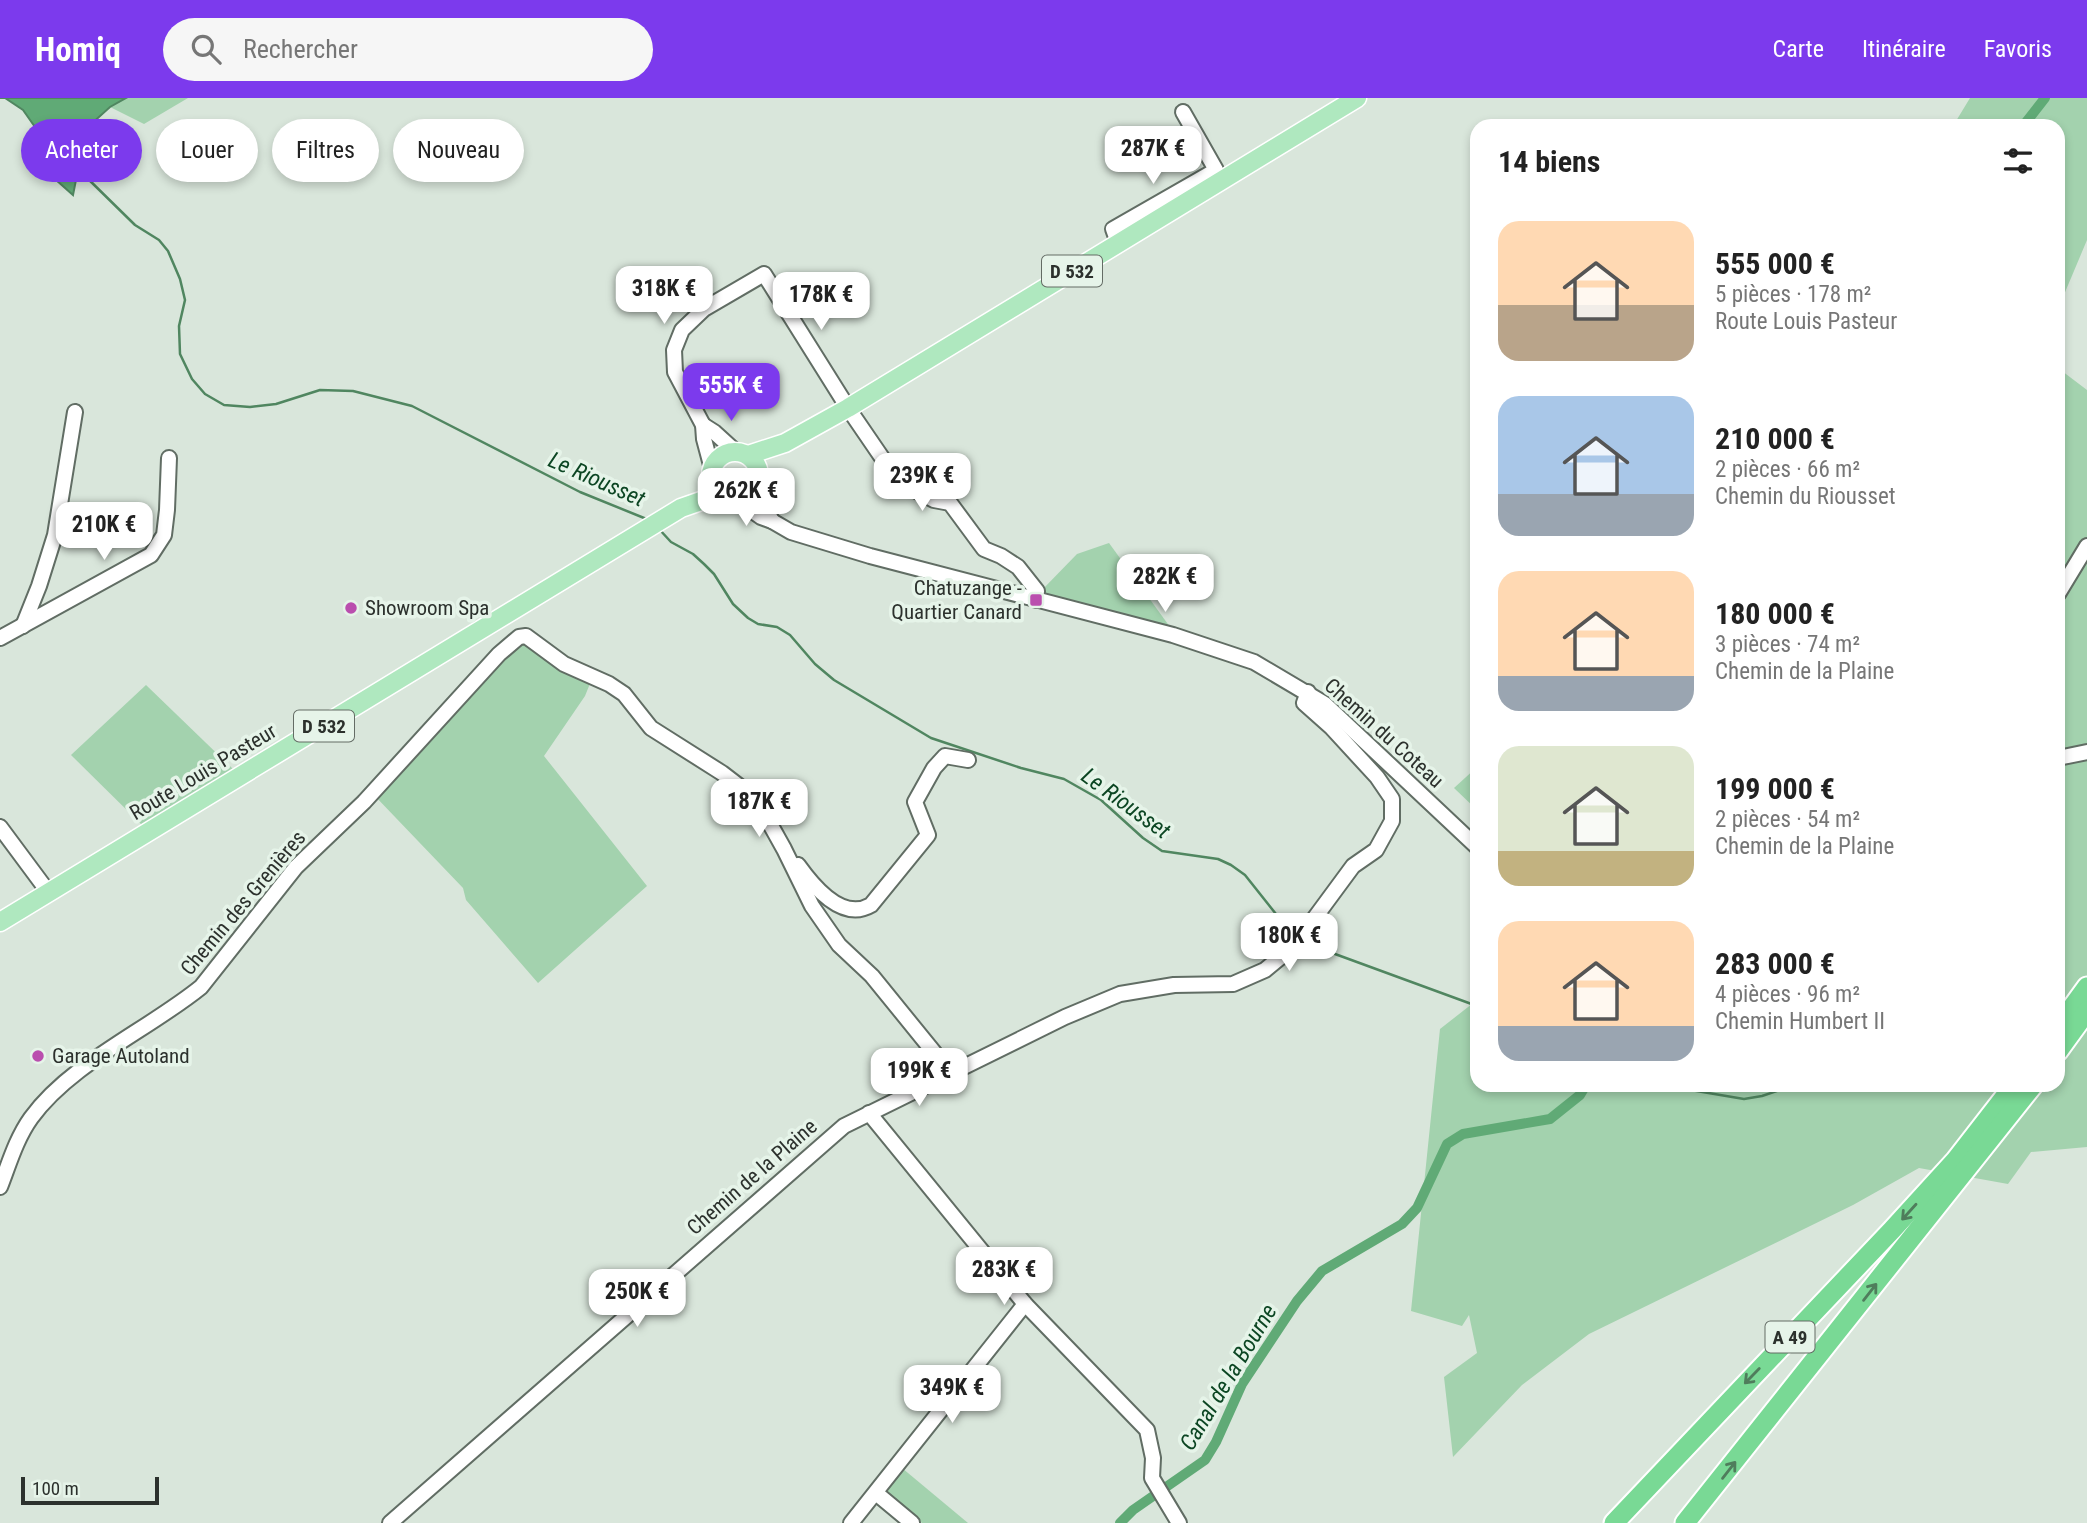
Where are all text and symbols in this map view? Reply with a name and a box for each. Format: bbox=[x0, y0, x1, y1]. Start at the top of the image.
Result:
search box bbox=[163, 18, 653, 81]
text: Homiq bbox=[35, 30, 121, 69]
icon: search bbox=[187, 30, 225, 68]
text: Rechercher bbox=[243, 34, 358, 64]
text: Carte bbox=[1773, 35, 1824, 63]
text: Itinéraire bbox=[1862, 35, 1946, 63]
text: Favoris bbox=[1984, 35, 2052, 63]
chip: Acheter bbox=[21, 119, 142, 182]
chip: Louer bbox=[156, 119, 258, 182]
chip: Filtres bbox=[272, 119, 379, 182]
chip: Nouveau bbox=[393, 119, 524, 182]
pin: 287K € bbox=[1096, 126, 1210, 186]
text: 287K € bbox=[1121, 135, 1185, 162]
icon: filters bbox=[1999, 142, 2037, 180]
text: 14 biens bbox=[1498, 144, 1600, 179]
text: 555 000 € bbox=[1715, 246, 1835, 281]
icon: home bbox=[1554, 249, 1638, 333]
road number: D 532 bbox=[1042, 256, 1102, 286]
pin: 318K € bbox=[607, 266, 721, 326]
pin: 178K € bbox=[764, 272, 878, 332]
text: 318K € bbox=[632, 275, 696, 302]
text: 178K € bbox=[789, 281, 853, 308]
text: 5 pièces · 178 m² bbox=[1715, 281, 1871, 308]
text: Route Louis Pasteur bbox=[1715, 308, 1897, 335]
pin: 555K € bbox=[674, 364, 788, 423]
text: 555K € bbox=[699, 372, 763, 399]
text: 210 000 € bbox=[1715, 421, 1835, 456]
icon: home bbox=[1554, 424, 1638, 508]
water label: Le Riousset bbox=[544, 446, 650, 513]
pin: 239K € bbox=[865, 454, 979, 513]
text: 2 pièces · 66 m² bbox=[1715, 456, 1860, 483]
text: 239K € bbox=[890, 462, 954, 489]
pin: 262K € bbox=[689, 468, 803, 528]
text: 262K € bbox=[714, 477, 778, 504]
text: Chemin du Riousset bbox=[1715, 483, 1895, 510]
pin: 210K € bbox=[47, 503, 161, 562]
text: 210K € bbox=[72, 511, 136, 538]
pin: 282K € bbox=[1108, 554, 1222, 614]
text: 282K € bbox=[1133, 563, 1197, 590]
place label: Chatuzange - Quartier Canard bbox=[891, 576, 1022, 624]
marker: Chatuzange - Quartier Canard bbox=[1028, 592, 1044, 608]
place label: Showroom Spa bbox=[365, 596, 489, 620]
text: 180 000 € bbox=[1715, 596, 1835, 631]
icon: home bbox=[1554, 599, 1638, 683]
marker: Showroom Spa bbox=[343, 600, 359, 616]
text: 3 pièces · 74 m² bbox=[1715, 631, 1860, 658]
text: Chemin de la Plaine bbox=[1715, 658, 1894, 685]
street label: Chemin du Coteau bbox=[1320, 673, 1448, 793]
road number: D 532 bbox=[294, 710, 354, 741]
street label: Route Louis Pasteur bbox=[126, 719, 280, 825]
water label: Le Riousset bbox=[1076, 762, 1175, 845]
text: 199 000 € bbox=[1715, 771, 1835, 806]
icon: home bbox=[1554, 774, 1638, 858]
pin: 187K € bbox=[702, 780, 816, 839]
text: 187K € bbox=[727, 788, 791, 815]
text: 2 pièces · 54 m² bbox=[1715, 806, 1860, 833]
street label: Chemin des Grenières bbox=[176, 826, 310, 980]
text: Chemin de la Plaine bbox=[1715, 833, 1894, 860]
pin: 180K € bbox=[1232, 914, 1346, 973]
text: 180K € bbox=[1257, 922, 1321, 949]
text: 283 000 € bbox=[1715, 946, 1835, 981]
icon: home bbox=[1554, 949, 1638, 1033]
text: 4 pièces · 96 m² bbox=[1715, 981, 1860, 1008]
text: Chemin Humbert II bbox=[1715, 1008, 1885, 1035]
place label: Garage Autoland bbox=[52, 1044, 190, 1068]
marker: Garage Autoland bbox=[30, 1048, 46, 1064]
pin: 199K € bbox=[862, 1048, 976, 1108]
text: 199K € bbox=[887, 1057, 951, 1084]
street label: Chemin de la Plaine bbox=[682, 1114, 822, 1240]
one-way arrow bbox=[1901, 1203, 1918, 1220]
pin: 283K € bbox=[947, 1248, 1061, 1307]
text: 283K € bbox=[972, 1256, 1036, 1283]
pin: 250K € bbox=[580, 1270, 694, 1329]
text: 250K € bbox=[605, 1278, 669, 1305]
one-way arrow bbox=[1863, 1284, 1878, 1302]
water label: Canal de la Bourne bbox=[1174, 1300, 1283, 1455]
road number: A 49 bbox=[1766, 1322, 1814, 1352]
pin: 349K € bbox=[895, 1366, 1009, 1425]
one-way arrow bbox=[1744, 1367, 1761, 1384]
text: 349K € bbox=[920, 1374, 984, 1401]
one-way arrow bbox=[1721, 1462, 1736, 1480]
scale bar bbox=[21, 1474, 159, 1506]
text: 100 m bbox=[32, 1477, 79, 1500]

